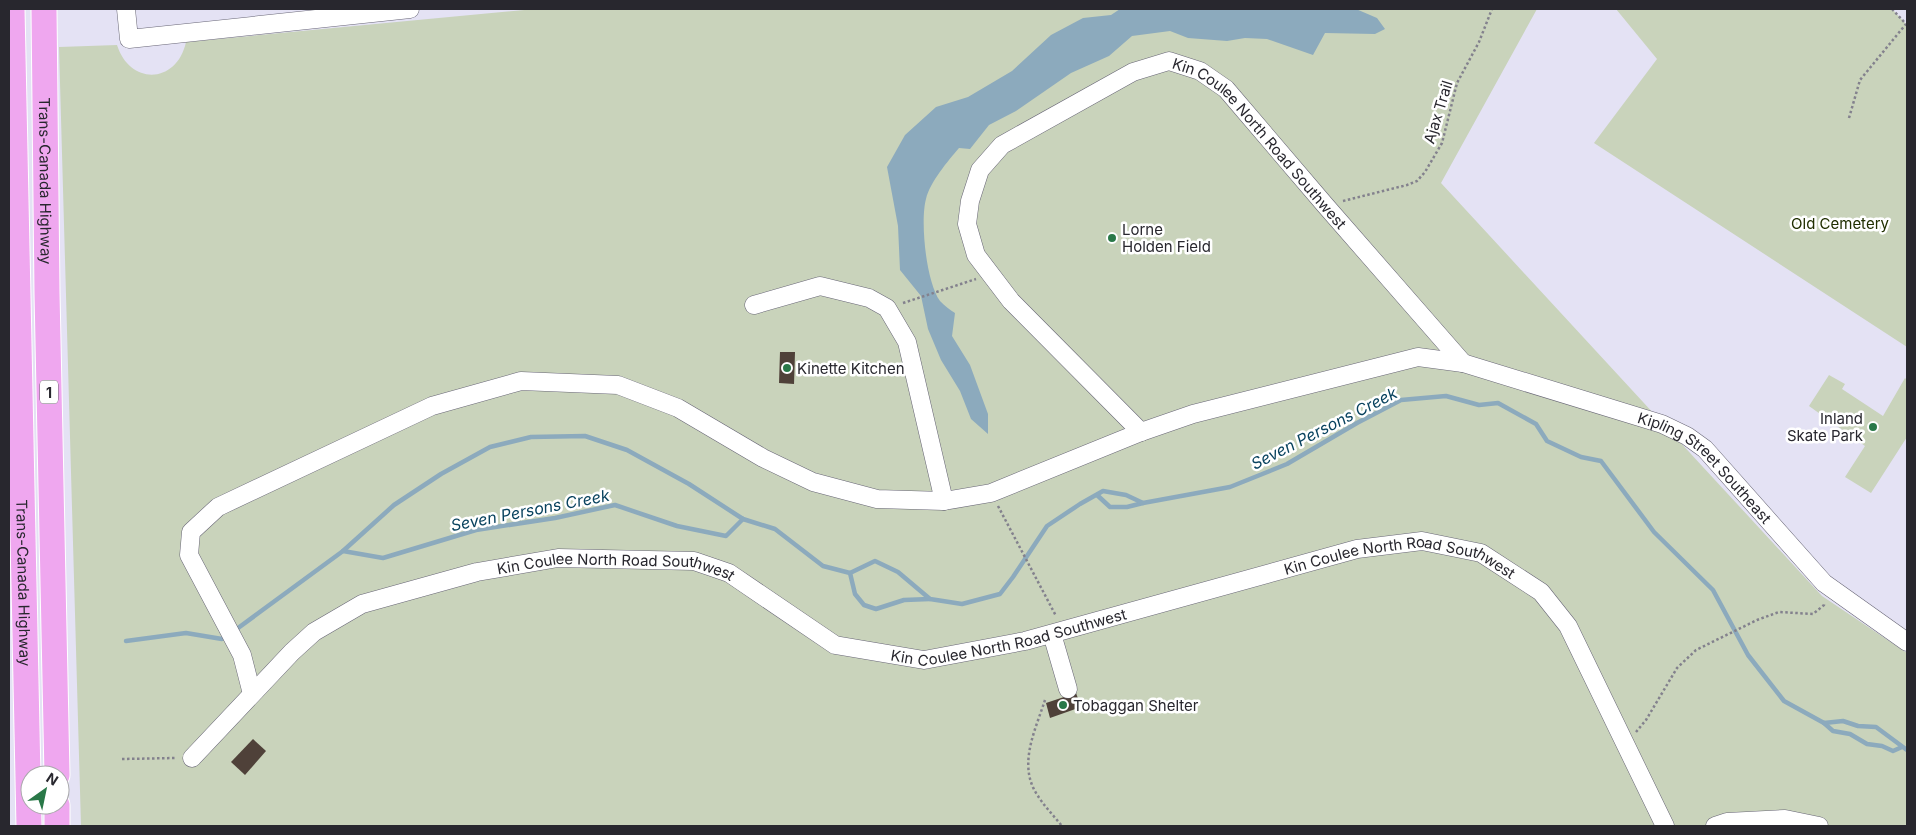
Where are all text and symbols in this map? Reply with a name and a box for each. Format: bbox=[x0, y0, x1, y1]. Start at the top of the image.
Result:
street label: Kin Coulee North Road Southwest bbox=[1170, 53, 1351, 233]
street label: Ajax Trail bbox=[1419, 78, 1457, 146]
street label: Trans-Canada Highway bbox=[35, 97, 56, 265]
park label: Old Cemetery bbox=[1791, 214, 1890, 233]
place label: Lorne Holden Field bbox=[1122, 220, 1211, 256]
marker: Lorne Holden Field bbox=[1106, 232, 1118, 244]
place label: Kinette Kitchen bbox=[797, 359, 905, 378]
marker: Kinette Kitchen bbox=[781, 362, 793, 374]
road number: 1 bbox=[40, 381, 58, 404]
water label: Seven Persons Creek bbox=[1248, 382, 1401, 474]
street label: Kipling Street Southeast bbox=[1636, 408, 1776, 527]
place label: Inland Skate Park bbox=[1787, 409, 1864, 445]
marker: Inland Skate Park bbox=[1867, 421, 1879, 433]
water label: Seven Persons Creek bbox=[449, 485, 611, 535]
street label: Trans-Canada Highway bbox=[13, 499, 35, 667]
text: Kin Coulee North Road Southwest bbox=[1282, 531, 1519, 582]
street label: Kin Coulee North Road Southwest bbox=[495, 548, 739, 584]
street label: Kin Coulee North Road Southwest bbox=[1278, 562, 1520, 588]
street label: Kin Coulee North Road Southwest bbox=[889, 604, 1128, 670]
place label: Tobaggan Shelter bbox=[1073, 696, 1199, 715]
marker: Tobaggan Shelter bbox=[1057, 699, 1069, 711]
north arrow bbox=[20, 765, 70, 815]
text: N bbox=[43, 769, 61, 789]

